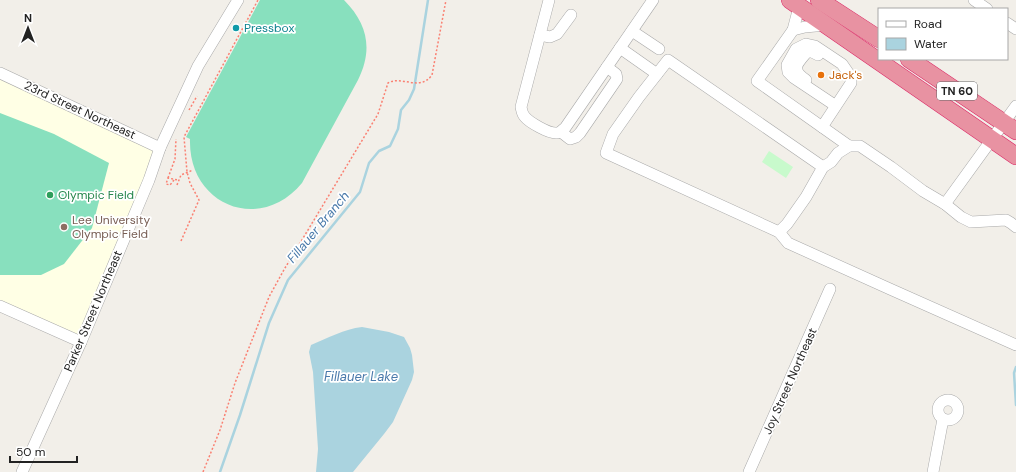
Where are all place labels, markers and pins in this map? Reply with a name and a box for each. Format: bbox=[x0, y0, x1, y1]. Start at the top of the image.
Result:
place label: Pressbox bbox=[244, 20, 294, 36]
marker: Pressbox bbox=[231, 23, 241, 33]
place label: Jack's bbox=[829, 67, 862, 83]
marker: Jack's bbox=[816, 70, 826, 80]
place label: Olympic Field bbox=[58, 187, 134, 203]
marker: Olympic Field bbox=[45, 190, 55, 200]
place label: Lee University Olympic Field bbox=[72, 212, 150, 242]
marker: Lee University Olympic Field bbox=[59, 222, 69, 232]

